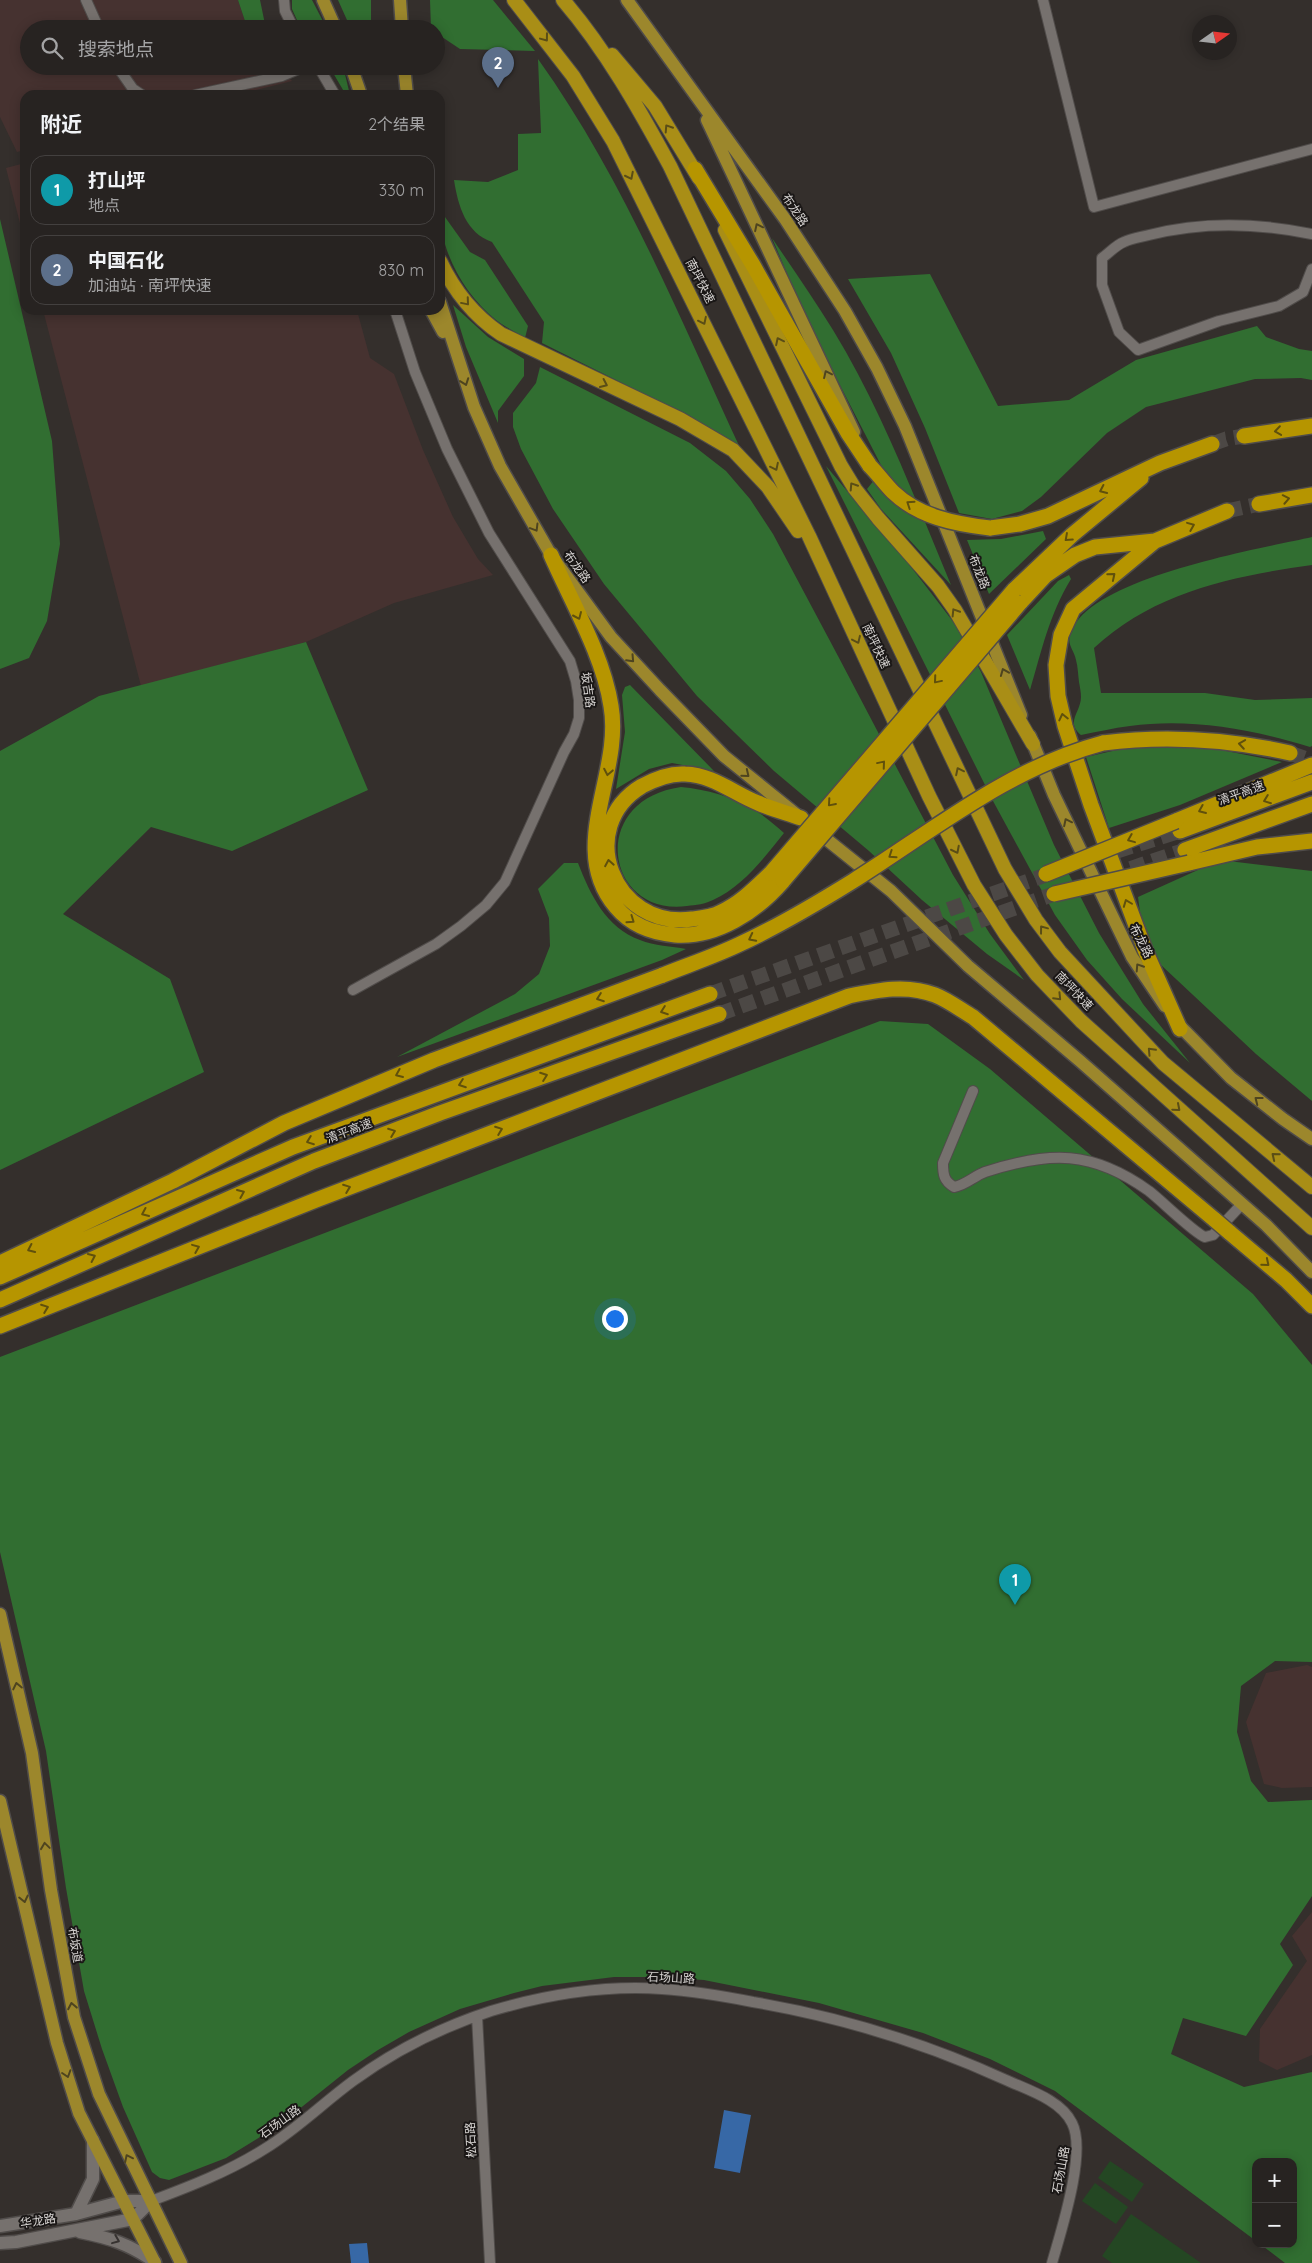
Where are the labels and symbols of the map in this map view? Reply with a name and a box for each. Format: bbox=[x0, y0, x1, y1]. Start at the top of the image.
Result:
north arrow bbox=[1192, 15, 1237, 60]
one-way arrow bbox=[539, 32, 547, 41]
pin: 2 bbox=[482, 47, 514, 88]
one-way arrow bbox=[665, 124, 675, 133]
one-way arrow bbox=[624, 170, 634, 179]
street label: 布龙路 bbox=[779, 191, 812, 229]
one-way arrow bbox=[754, 223, 764, 232]
street label: 南坪快速 bbox=[683, 256, 718, 306]
one-way arrow bbox=[460, 296, 468, 305]
one-way arrow bbox=[697, 316, 707, 325]
one-way arrow bbox=[775, 337, 786, 346]
one-way arrow bbox=[823, 370, 834, 379]
one-way arrow bbox=[459, 377, 469, 386]
one-way arrow bbox=[599, 377, 608, 388]
one-way arrow bbox=[1273, 425, 1281, 436]
one-way arrow bbox=[769, 462, 779, 471]
one-way arrow bbox=[850, 482, 859, 491]
one-way arrow bbox=[1099, 483, 1108, 494]
one-way arrow bbox=[1281, 494, 1290, 504]
one-way arrow bbox=[906, 501, 916, 510]
one-way arrow bbox=[1186, 521, 1195, 532]
one-way arrow bbox=[529, 523, 539, 532]
one-way arrow bbox=[1065, 533, 1074, 542]
street label: 布龙路 bbox=[561, 548, 594, 586]
street label: 布龙路 bbox=[966, 552, 993, 591]
one-way arrow bbox=[1106, 573, 1115, 582]
one-way arrow bbox=[952, 608, 962, 617]
one-way arrow bbox=[572, 611, 583, 620]
street label: 南坪快速 bbox=[860, 621, 893, 671]
one-way arrow bbox=[851, 635, 861, 644]
one-way arrow bbox=[625, 653, 634, 662]
one-way arrow bbox=[1000, 668, 1010, 677]
street label: 坂吉路 bbox=[579, 671, 598, 709]
one-way arrow bbox=[933, 674, 942, 683]
one-way arrow bbox=[1058, 712, 1069, 721]
one-way arrow bbox=[1237, 739, 1246, 749]
one-way arrow bbox=[877, 760, 886, 769]
one-way arrow bbox=[604, 767, 614, 776]
one-way arrow bbox=[955, 767, 965, 776]
one-way arrow bbox=[740, 768, 749, 776]
street label: 清平高速 bbox=[1216, 777, 1266, 808]
one-way arrow bbox=[1263, 794, 1271, 804]
one-way arrow bbox=[828, 798, 837, 807]
one-way arrow bbox=[1198, 804, 1207, 815]
one-way arrow bbox=[1062, 818, 1073, 827]
one-way arrow bbox=[1127, 833, 1136, 844]
one-way arrow bbox=[950, 845, 961, 854]
one-way arrow bbox=[888, 849, 897, 859]
one-way arrow bbox=[604, 859, 614, 867]
one-way arrow bbox=[1123, 899, 1133, 908]
one-way arrow bbox=[625, 914, 635, 923]
street label: 布龙路 bbox=[1126, 921, 1157, 960]
one-way arrow bbox=[1040, 925, 1049, 935]
one-way arrow bbox=[748, 932, 757, 942]
one-way arrow bbox=[1136, 963, 1145, 973]
street label: 南坪快速 bbox=[1052, 968, 1096, 1013]
one-way arrow bbox=[597, 992, 605, 1002]
one-way arrow bbox=[1053, 992, 1062, 1001]
one-way arrow bbox=[660, 1005, 669, 1015]
one-way arrow bbox=[1148, 1047, 1157, 1056]
one-way arrow bbox=[395, 1068, 404, 1079]
one-way arrow bbox=[540, 1072, 548, 1082]
one-way arrow bbox=[458, 1078, 467, 1088]
one-way arrow bbox=[1255, 1096, 1264, 1105]
one-way arrow bbox=[1172, 1102, 1181, 1111]
street label: 清平高速 bbox=[324, 1115, 374, 1146]
one-way arrow bbox=[494, 1126, 503, 1136]
one-way arrow bbox=[387, 1127, 395, 1137]
one-way arrow bbox=[306, 1135, 314, 1145]
one-way arrow bbox=[1272, 1153, 1281, 1161]
one-way arrow bbox=[343, 1184, 351, 1194]
one-way arrow bbox=[236, 1188, 245, 1199]
one-way arrow bbox=[141, 1207, 150, 1218]
one-way arrow bbox=[27, 1242, 36, 1253]
one-way arrow bbox=[192, 1244, 200, 1254]
one-way arrow bbox=[87, 1253, 96, 1264]
one-way arrow bbox=[1260, 1257, 1269, 1266]
one-way arrow bbox=[40, 1304, 49, 1314]
your location bbox=[602, 1306, 628, 1332]
pin: 1 bbox=[999, 1564, 1031, 1605]
one-way arrow bbox=[12, 1681, 23, 1690]
one-way arrow bbox=[40, 1841, 51, 1849]
one-way arrow bbox=[18, 1895, 29, 1904]
street label: 布坂道 bbox=[65, 1926, 86, 1964]
street label: 石场山路 bbox=[647, 1969, 695, 1986]
one-way arrow bbox=[67, 2002, 78, 2010]
one-way arrow bbox=[61, 2069, 71, 2078]
street label: 石场山路 bbox=[256, 2101, 304, 2142]
street label: 松石路 bbox=[462, 2122, 479, 2158]
street label: 石场山路 bbox=[1049, 2145, 1072, 2195]
one-way arrow bbox=[124, 2154, 135, 2163]
street label: 华龙路 bbox=[19, 2210, 57, 2231]
one-way arrow bbox=[111, 2234, 120, 2245]

